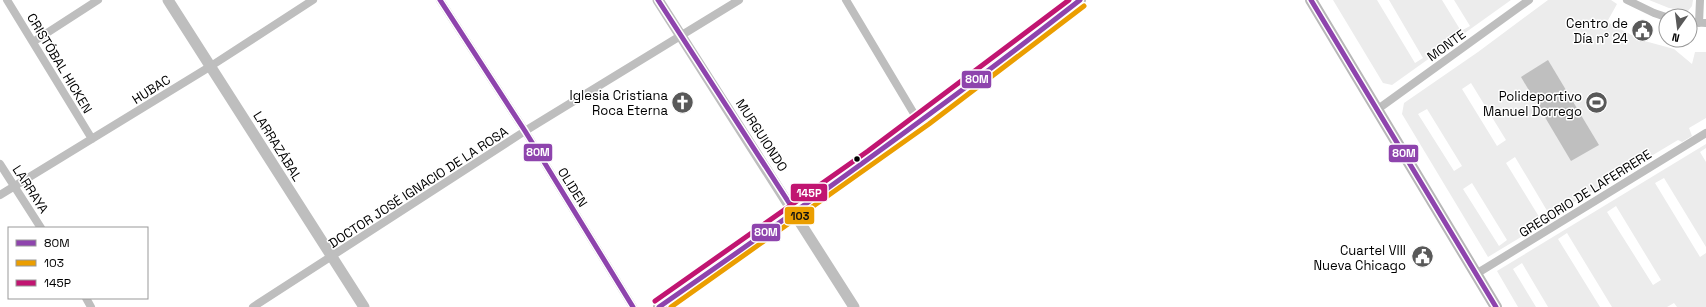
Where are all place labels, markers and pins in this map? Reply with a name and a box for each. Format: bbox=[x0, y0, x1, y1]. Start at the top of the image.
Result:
place label: Centro de Día n° 24 bbox=[1566, 15, 1628, 47]
public building icon: Centro de Día n° 24 bbox=[1630, 17, 1656, 43]
place label: Iglesia Cristiana Roca Eterna bbox=[570, 87, 669, 119]
place label: Polideportivo Manuel Dorrego bbox=[1483, 88, 1582, 120]
church icon: Iglesia Cristiana Roca Eterna bbox=[670, 89, 696, 115]
sports icon: Polideportivo Manuel Dorrego bbox=[1584, 90, 1610, 116]
unlabelled marker bbox=[852, 154, 862, 164]
place label: Cuartel VIII Nueva Chicago bbox=[1313, 242, 1406, 274]
public building icon: Cuartel VIII Nueva Chicago bbox=[1409, 244, 1435, 270]

